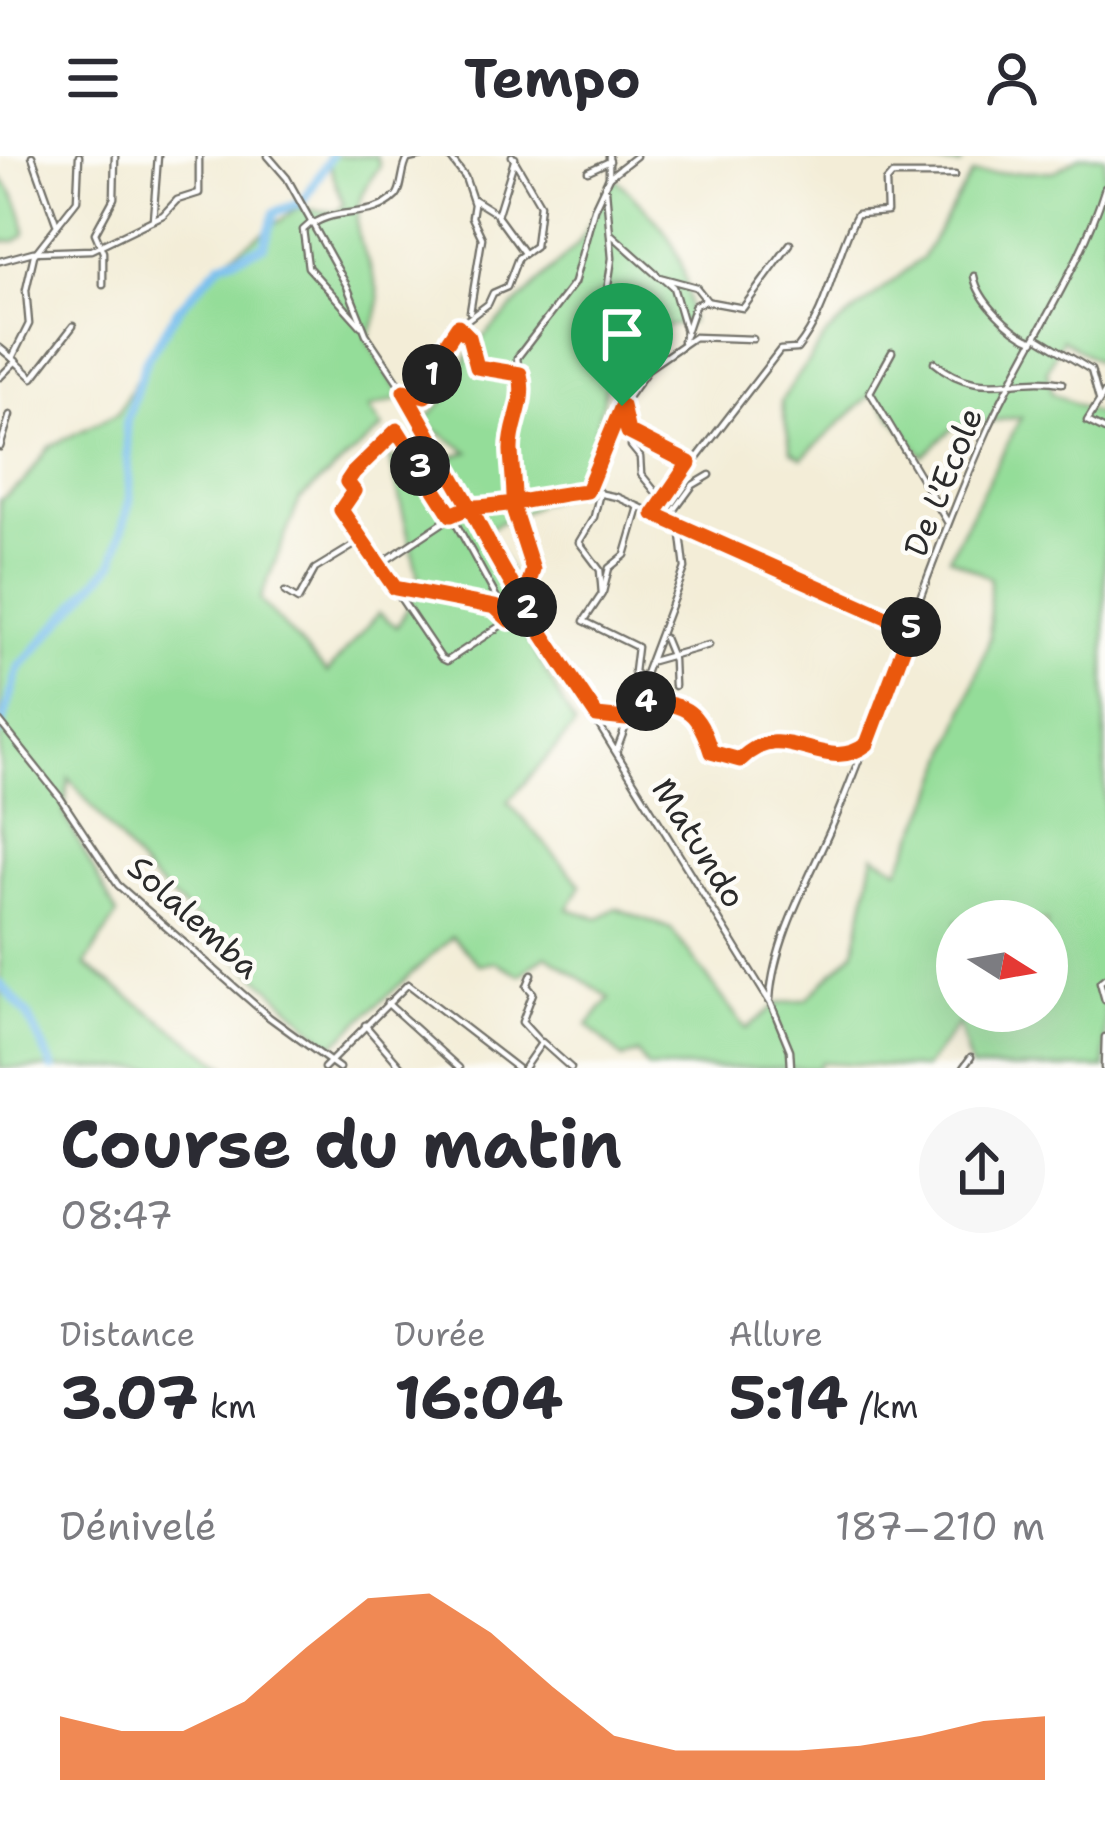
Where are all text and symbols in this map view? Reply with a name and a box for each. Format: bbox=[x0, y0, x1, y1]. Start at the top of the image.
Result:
text: Tempo bbox=[464, 42, 641, 114]
icon: menu bbox=[60, 45, 126, 111]
icon: person bbox=[979, 45, 1045, 111]
pin bbox=[571, 283, 673, 406]
icon: arrive bbox=[589, 301, 655, 367]
pin: 1 bbox=[402, 344, 462, 404]
text: 1 bbox=[424, 351, 440, 396]
street label: De L'Ecole bbox=[893, 401, 993, 563]
pin: 3 bbox=[390, 436, 450, 496]
text: 3 bbox=[408, 443, 432, 488]
pin: 2 bbox=[497, 577, 557, 637]
text: 2 bbox=[515, 584, 539, 629]
pin: 5 bbox=[881, 597, 941, 657]
text: 5 bbox=[901, 604, 921, 649]
pin: 4 bbox=[616, 671, 676, 731]
text: 4 bbox=[634, 678, 658, 723]
street label: Matundo bbox=[642, 770, 756, 916]
street label: Solalemba bbox=[118, 845, 270, 989]
north arrow bbox=[936, 900, 1068, 1032]
map controls bbox=[936, 900, 1068, 1032]
text: Course du matin bbox=[60, 1100, 622, 1188]
button: share bbox=[919, 1107, 1045, 1233]
text: 08:47 bbox=[60, 1189, 173, 1241]
text: Distance bbox=[60, 1312, 195, 1357]
text: Durée bbox=[394, 1312, 486, 1357]
text: Allure bbox=[729, 1312, 823, 1357]
text: 3.07 bbox=[60, 1357, 199, 1437]
text: 16:04 bbox=[394, 1357, 563, 1437]
text: 5:14 bbox=[729, 1357, 848, 1437]
text: km bbox=[199, 1384, 256, 1429]
text: /km bbox=[848, 1384, 918, 1429]
text: Dénivelé bbox=[60, 1500, 217, 1552]
text: 187–210 m bbox=[835, 1500, 1045, 1552]

